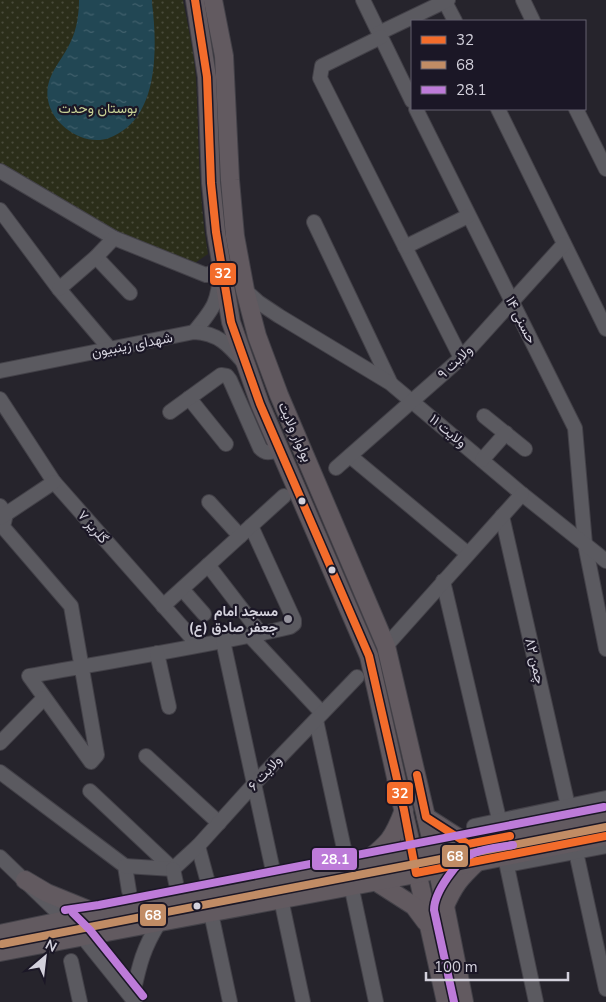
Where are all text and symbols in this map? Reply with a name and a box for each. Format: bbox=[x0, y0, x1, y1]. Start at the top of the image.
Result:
legend bbox=[411, 20, 586, 110]
text: 32 bbox=[456, 30, 474, 50]
text: 68 bbox=[456, 55, 474, 75]
text: 28.1 bbox=[456, 80, 486, 100]
park label: بوستان وحدت bbox=[59, 99, 137, 118]
line badge: 32 bbox=[209, 262, 237, 286]
text: 32 bbox=[215, 264, 231, 283]
street label: حسنی ۱۴ bbox=[501, 293, 541, 347]
street label: شهدای زینبیون bbox=[90, 328, 174, 362]
street label: ولایت ۹ bbox=[433, 341, 477, 383]
street label: بولوار ولایت bbox=[273, 399, 317, 465]
street label: ولایت ۱۱ bbox=[425, 410, 471, 452]
unlabelled marker bbox=[297, 496, 307, 506]
street label: گلریز ۷ bbox=[73, 506, 113, 548]
unlabelled marker bbox=[327, 565, 337, 575]
place label: مسجد امام جعفر صادق (ع) bbox=[189, 602, 278, 637]
marker: مسجد امام جعفر صادق (ع) bbox=[282, 613, 294, 625]
street label: چمن ۸۲ bbox=[520, 636, 550, 686]
street label: ولایت ۶ bbox=[244, 751, 286, 795]
line badge: 32 bbox=[386, 781, 414, 805]
text: 32 bbox=[392, 784, 408, 803]
line badge: 68 bbox=[441, 844, 469, 868]
line badge: 28.1 bbox=[311, 847, 358, 871]
text: 68 bbox=[447, 847, 463, 866]
text: 28.1 bbox=[321, 850, 349, 869]
unlabelled marker bbox=[192, 901, 202, 911]
line badge: 68 bbox=[139, 903, 167, 927]
text: 68 bbox=[145, 906, 161, 925]
north arrow bbox=[20, 932, 70, 982]
text: N bbox=[42, 935, 60, 957]
scale bar bbox=[426, 950, 568, 982]
text: 100 m bbox=[434, 957, 478, 977]

